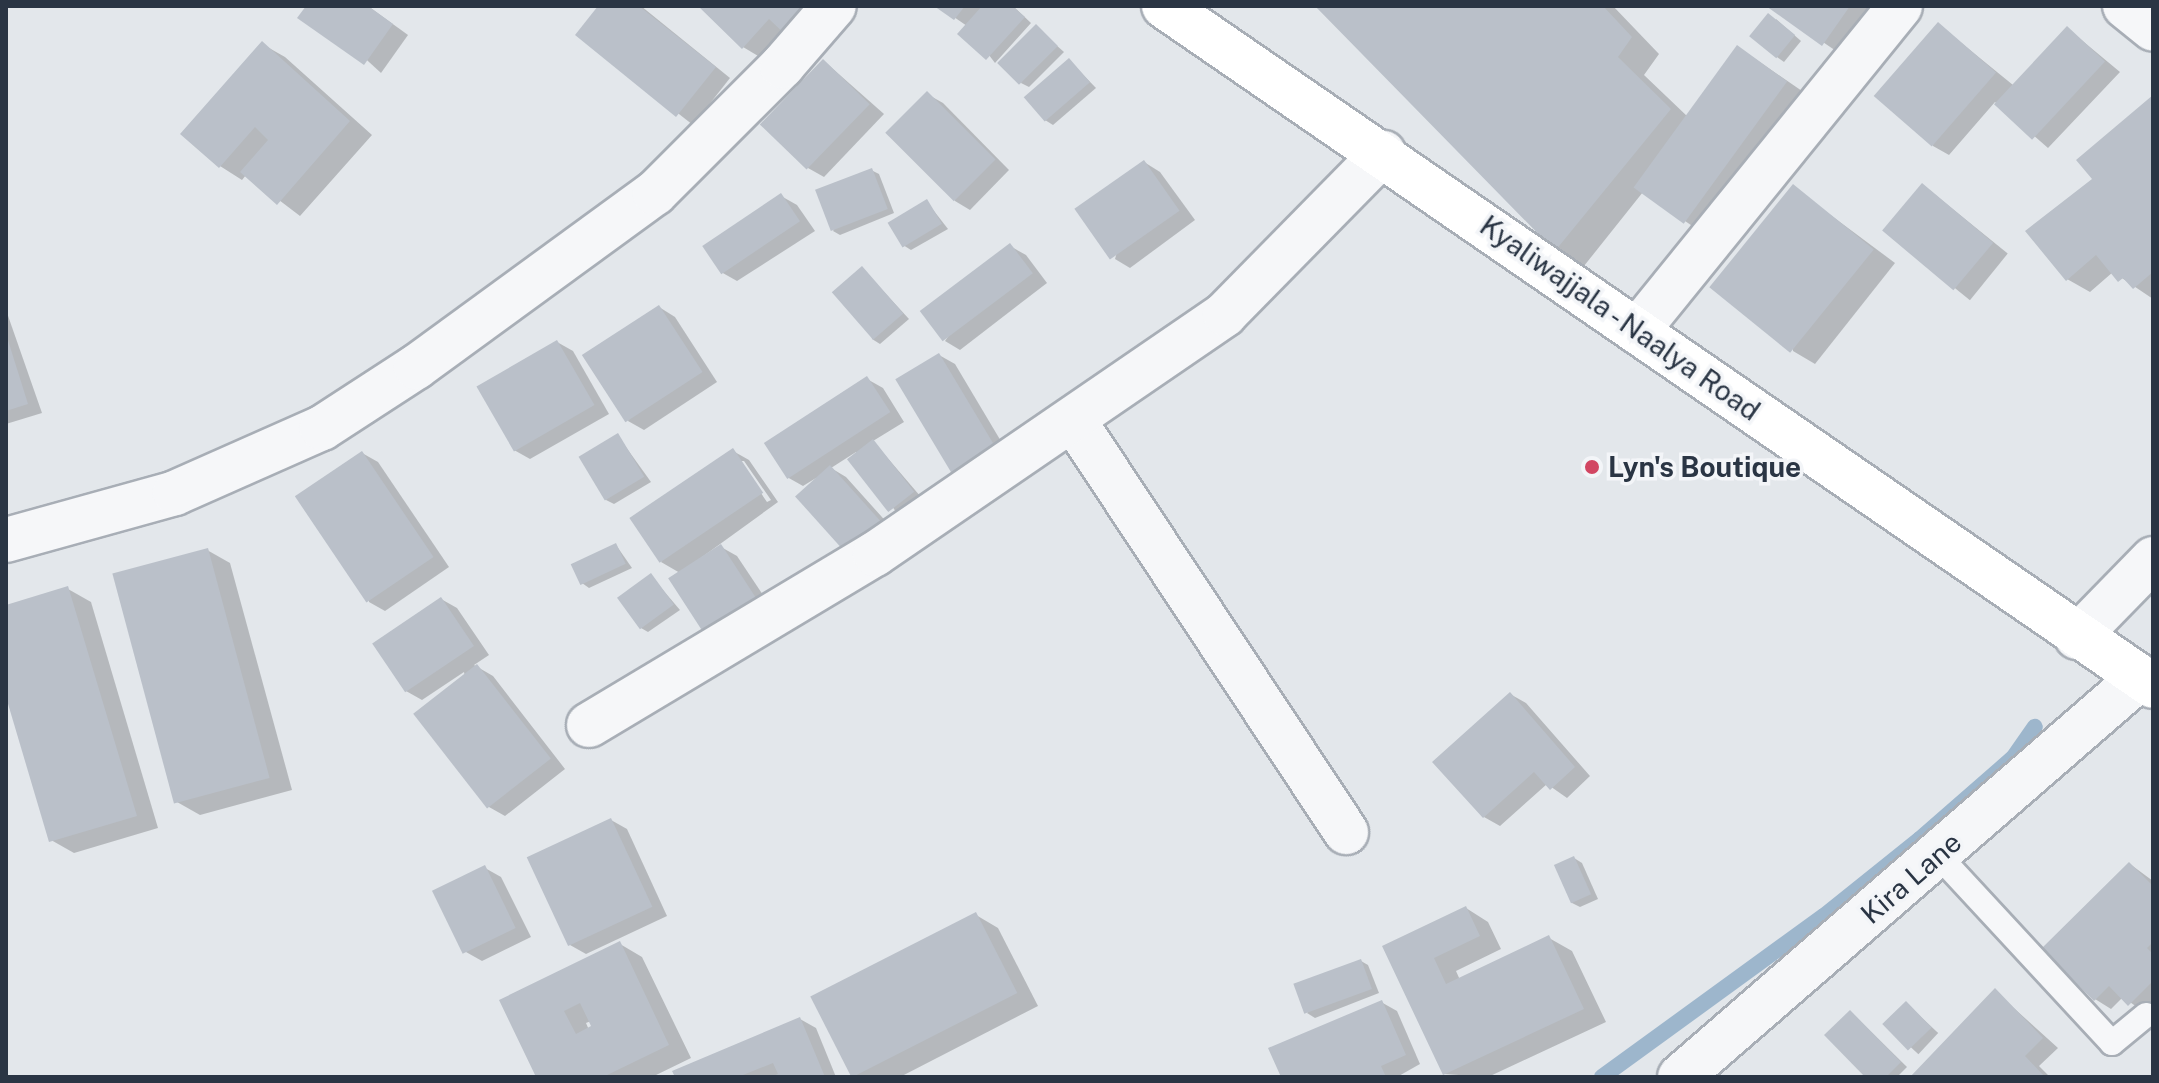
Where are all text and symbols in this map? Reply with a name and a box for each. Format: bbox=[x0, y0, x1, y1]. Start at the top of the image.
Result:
street label: Kyaliwajjala - Naalya Road bbox=[1470, 206, 1770, 430]
place label: Lyn's Boutique bbox=[1608, 450, 1801, 484]
marker: Lyn's Boutique bbox=[1583, 458, 1601, 476]
street label: Kira Lane bbox=[1854, 825, 1968, 931]

